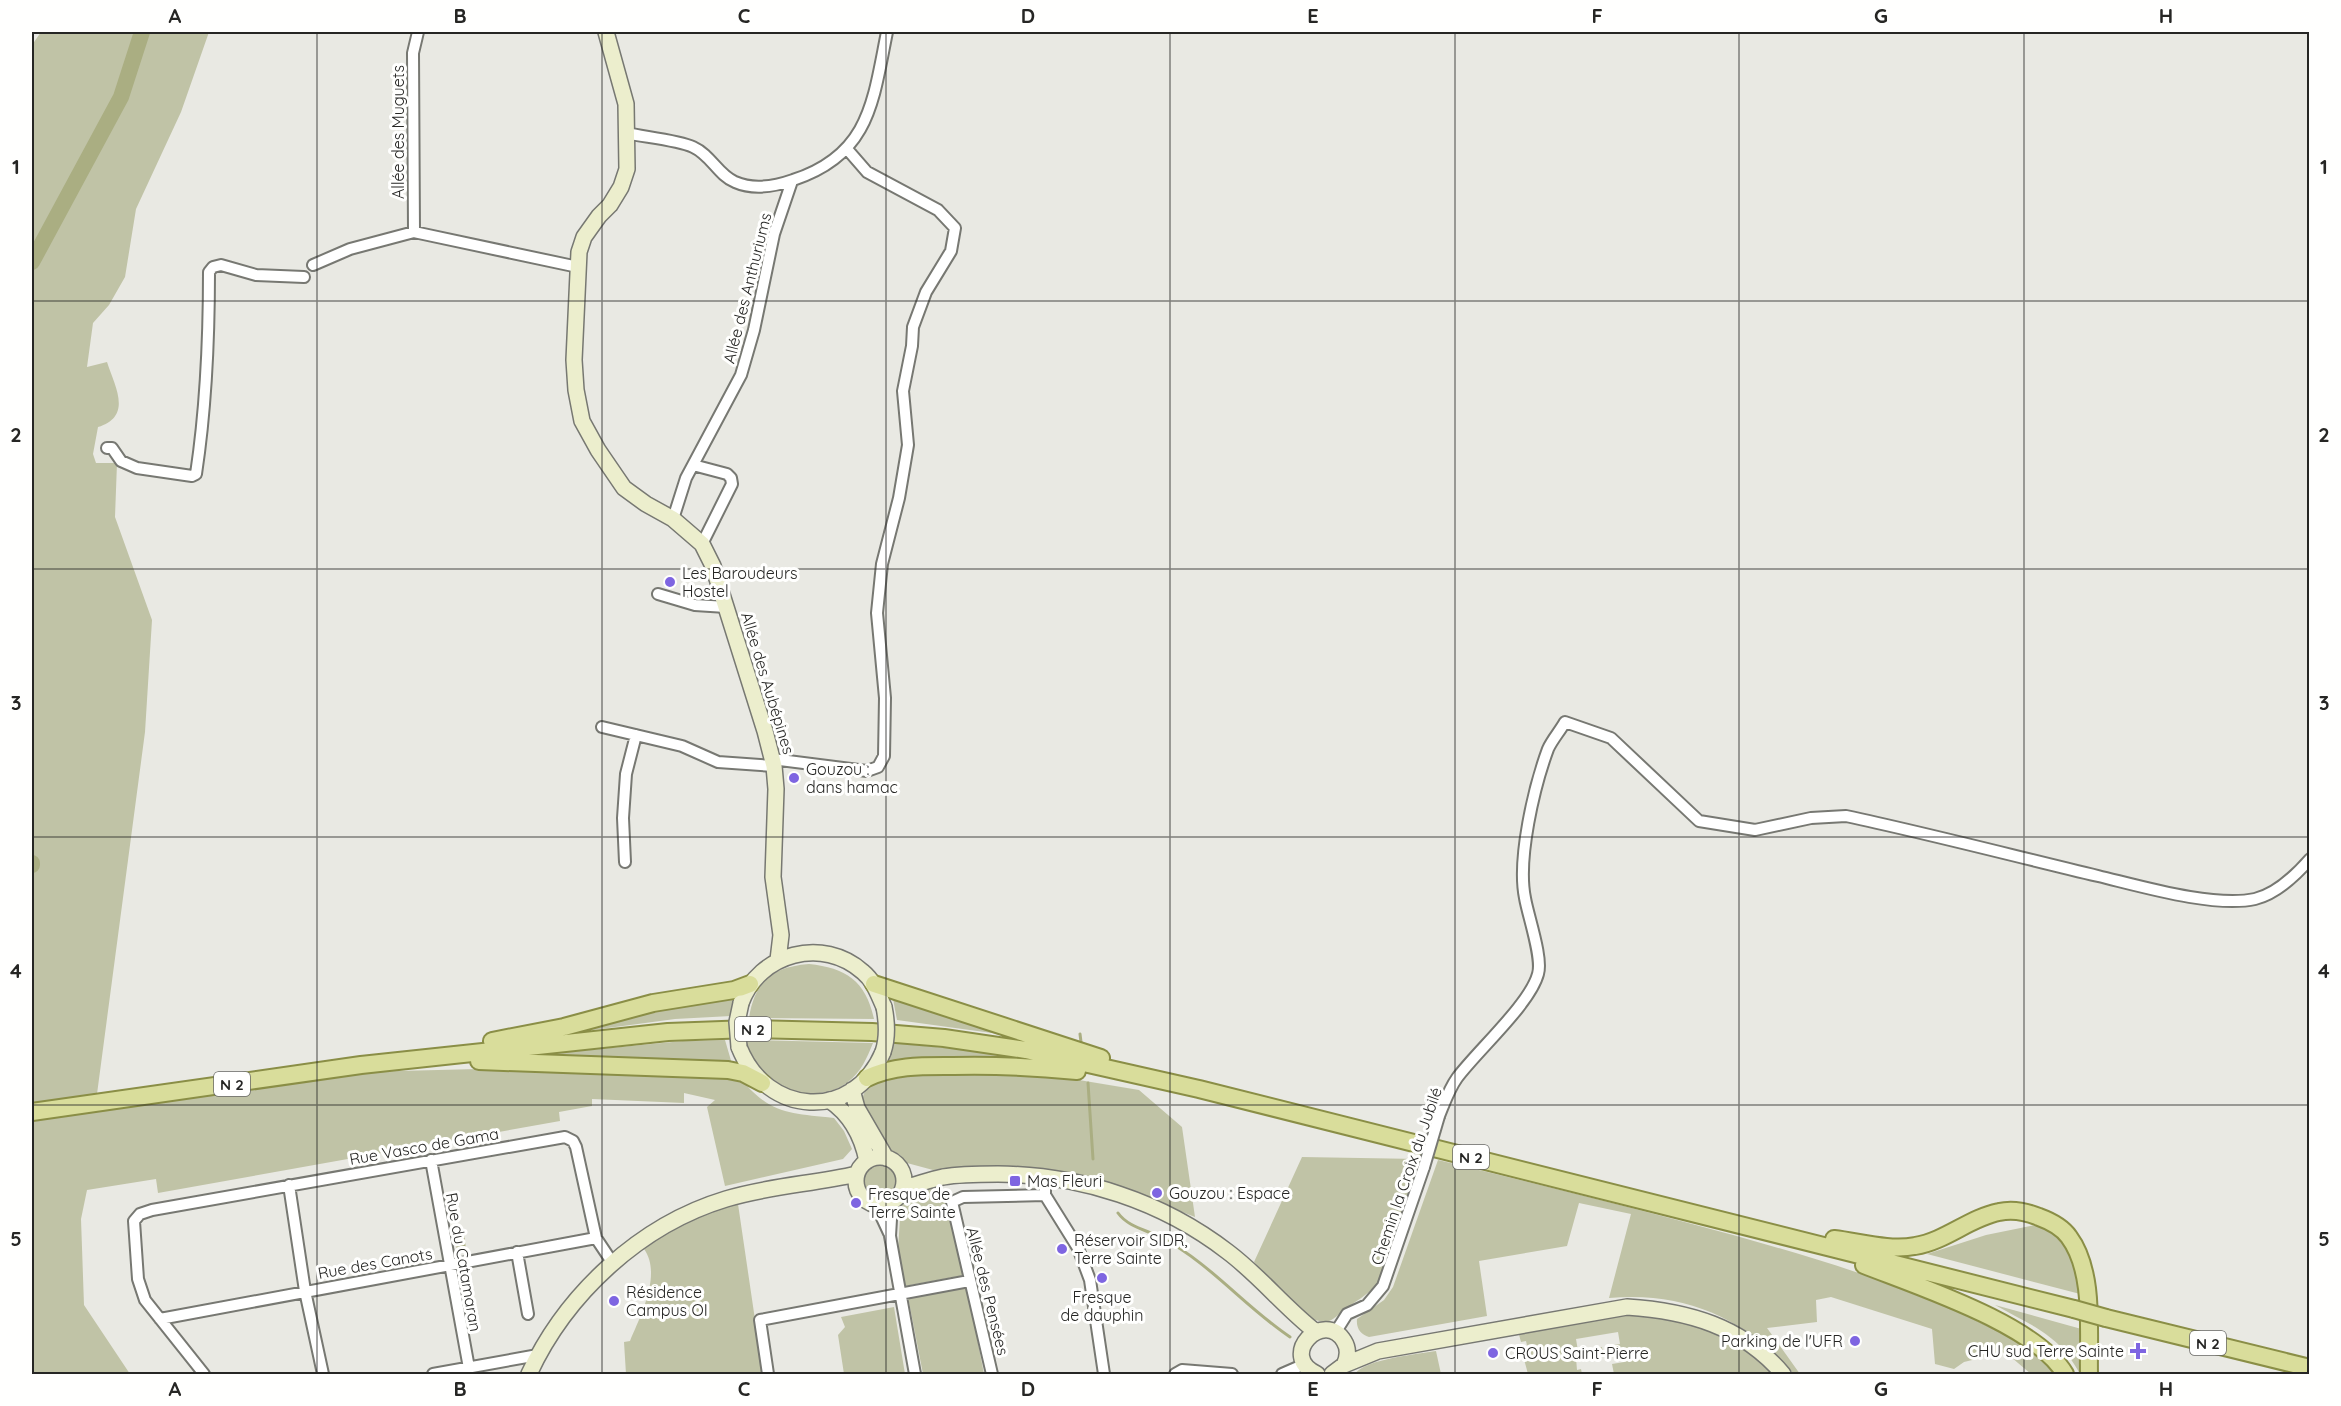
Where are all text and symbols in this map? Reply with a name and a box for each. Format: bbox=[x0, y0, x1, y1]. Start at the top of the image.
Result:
text: A bbox=[169, 3, 182, 28]
text: B bbox=[453, 3, 467, 28]
text: C bbox=[738, 3, 751, 28]
text: D bbox=[1021, 3, 1035, 28]
text: E bbox=[1307, 3, 1319, 28]
text: F bbox=[1591, 3, 1603, 28]
text: G bbox=[1874, 3, 1888, 28]
text: H bbox=[2159, 3, 2173, 28]
street label: Allée des Muguets bbox=[388, 65, 408, 199]
text: 1 bbox=[12, 154, 20, 179]
text: 1 bbox=[2320, 154, 2328, 179]
street label: Allée des Anthuriums bbox=[719, 211, 775, 365]
text: 2 bbox=[10, 422, 22, 447]
text: 2 bbox=[2318, 422, 2330, 447]
place label: Les Baroudeurs Hostel bbox=[682, 563, 798, 601]
marker: Les Baroudeurs Hostel bbox=[663, 575, 677, 589]
street label: Allée des Aubépines bbox=[737, 610, 799, 756]
text: 3 bbox=[11, 690, 21, 715]
text: 3 bbox=[2319, 690, 2329, 715]
place label: Gouzou : dans hamac bbox=[806, 759, 898, 797]
marker: Gouzou : dans hamac bbox=[787, 771, 801, 785]
text: 4 bbox=[10, 958, 22, 983]
text: 4 bbox=[2318, 958, 2330, 983]
road number: N 2 bbox=[735, 1017, 771, 1041]
road number: N 2 bbox=[214, 1072, 250, 1096]
street label: Chemin la Croix du Jubilé bbox=[1366, 1084, 1446, 1268]
street label: Rue Vasco de Gama bbox=[348, 1123, 500, 1169]
road number: N 2 bbox=[1453, 1145, 1489, 1169]
place label: Mas Fleuri bbox=[1027, 1171, 1102, 1191]
marker: Mas Fleuri bbox=[1008, 1174, 1022, 1188]
place label: Gouzou : Espace bbox=[1169, 1183, 1290, 1203]
place label: Fresque de Terre Sainte bbox=[868, 1184, 956, 1222]
marker: Gouzou : Espace bbox=[1150, 1186, 1164, 1200]
street label: Rue du Catamaran bbox=[442, 1191, 486, 1333]
marker: Fresque de Terre Sainte bbox=[849, 1196, 863, 1210]
street label: Allée des Pensées bbox=[962, 1225, 1014, 1357]
text: 5 bbox=[10, 1226, 22, 1251]
text: 5 bbox=[2318, 1226, 2330, 1251]
place label: Réservoir SIDR, Terre Sainte bbox=[1074, 1230, 1188, 1268]
marker: Réservoir SIDR, Terre Sainte bbox=[1055, 1242, 1069, 1256]
street label: Rue des Canots bbox=[316, 1243, 434, 1283]
marker: Fresque de dauphin bbox=[1095, 1271, 1109, 1285]
place label: Résidence Campus OI bbox=[626, 1282, 708, 1320]
place label: Fresque de dauphin bbox=[1061, 1287, 1143, 1325]
marker: Résidence Campus OI bbox=[607, 1294, 621, 1308]
place label: Parking de l'UFR bbox=[1721, 1331, 1843, 1351]
road number: N 2 bbox=[2190, 1331, 2226, 1355]
marker: Parking de l'UFR bbox=[1848, 1334, 1862, 1348]
place label: CHU sud Terre Sainte bbox=[1968, 1341, 2124, 1361]
marker: CHU sud Terre Sainte bbox=[2129, 1342, 2147, 1360]
place label: CROUS Saint-Pierre bbox=[1505, 1343, 1649, 1363]
marker: CROUS Saint-Pierre bbox=[1486, 1346, 1500, 1360]
text: A bbox=[169, 1376, 182, 1401]
text: B bbox=[453, 1376, 467, 1401]
text: C bbox=[738, 1376, 751, 1401]
text: D bbox=[1021, 1376, 1035, 1401]
text: E bbox=[1307, 1376, 1319, 1401]
text: F bbox=[1591, 1376, 1603, 1401]
text: G bbox=[1874, 1376, 1888, 1401]
text: H bbox=[2159, 1376, 2173, 1401]

